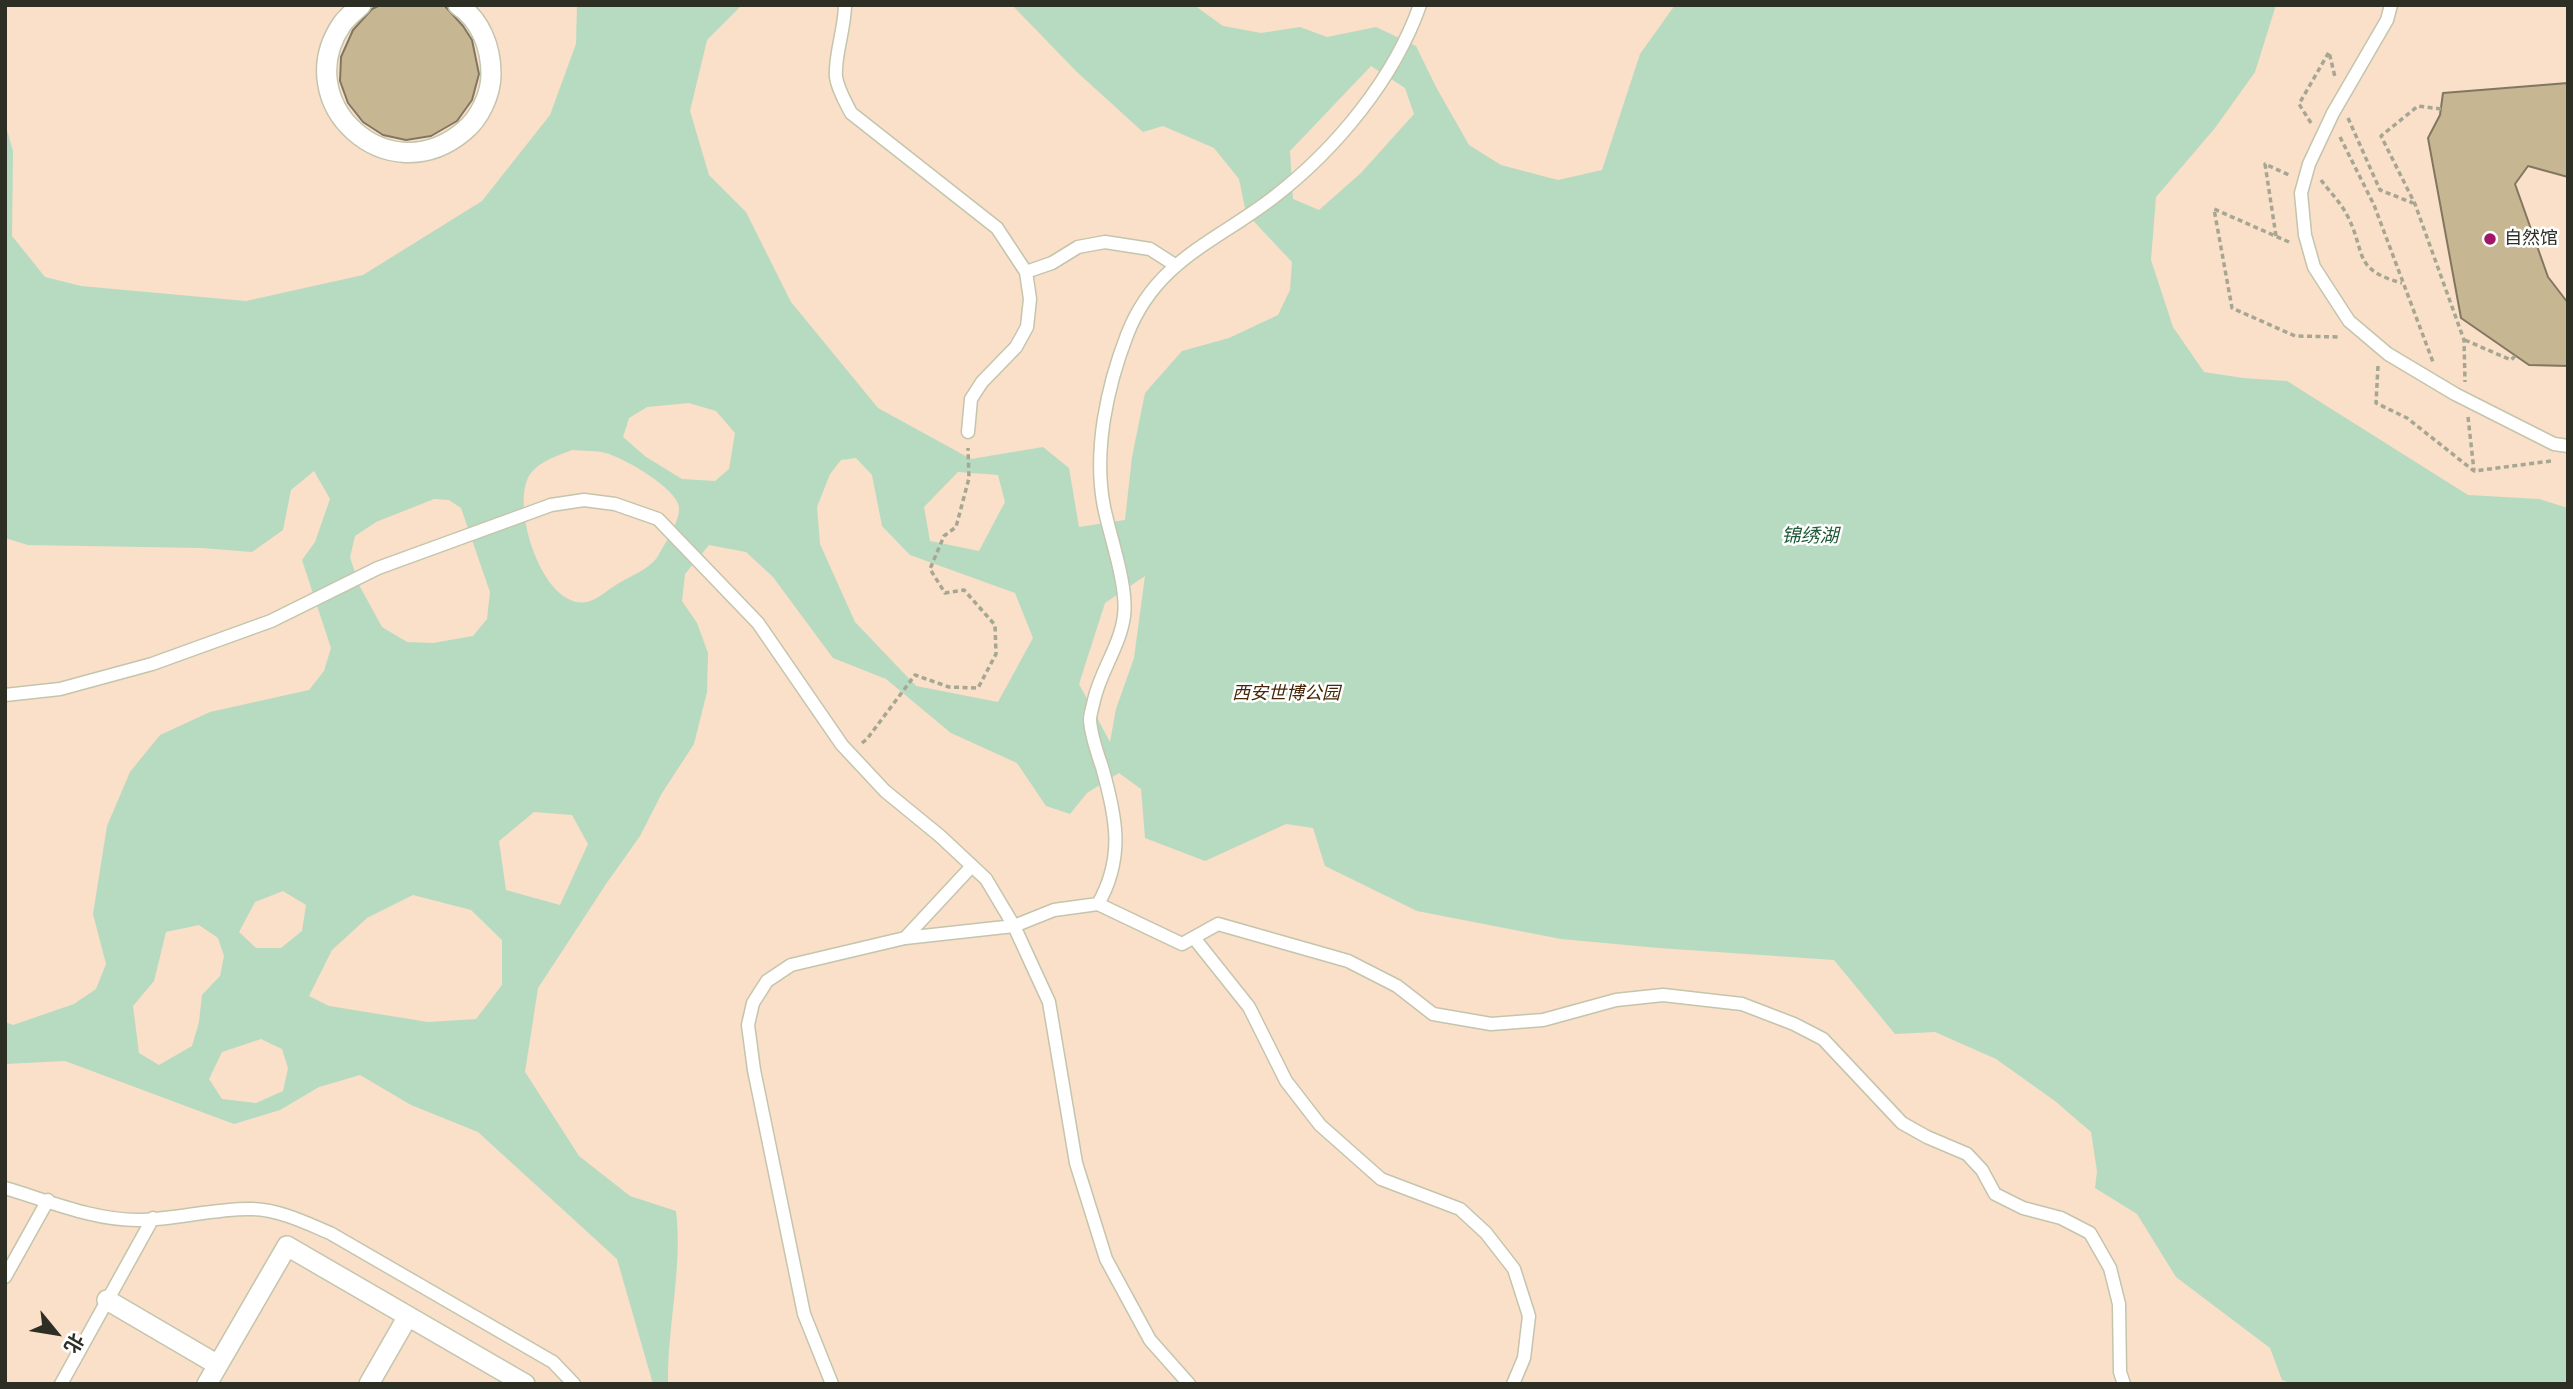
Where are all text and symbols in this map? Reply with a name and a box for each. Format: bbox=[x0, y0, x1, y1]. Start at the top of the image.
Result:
place label: 自然馆 bbox=[2504, 228, 2558, 250]
marker: 自然馆 bbox=[2482, 231, 2498, 247]
water label: 锦绣湖 bbox=[1782, 526, 1838, 548]
park label: 西安世博公园 bbox=[1232, 683, 1340, 705]
north arrow bbox=[21, 1298, 91, 1368]
text: 北 bbox=[59, 1329, 90, 1358]

